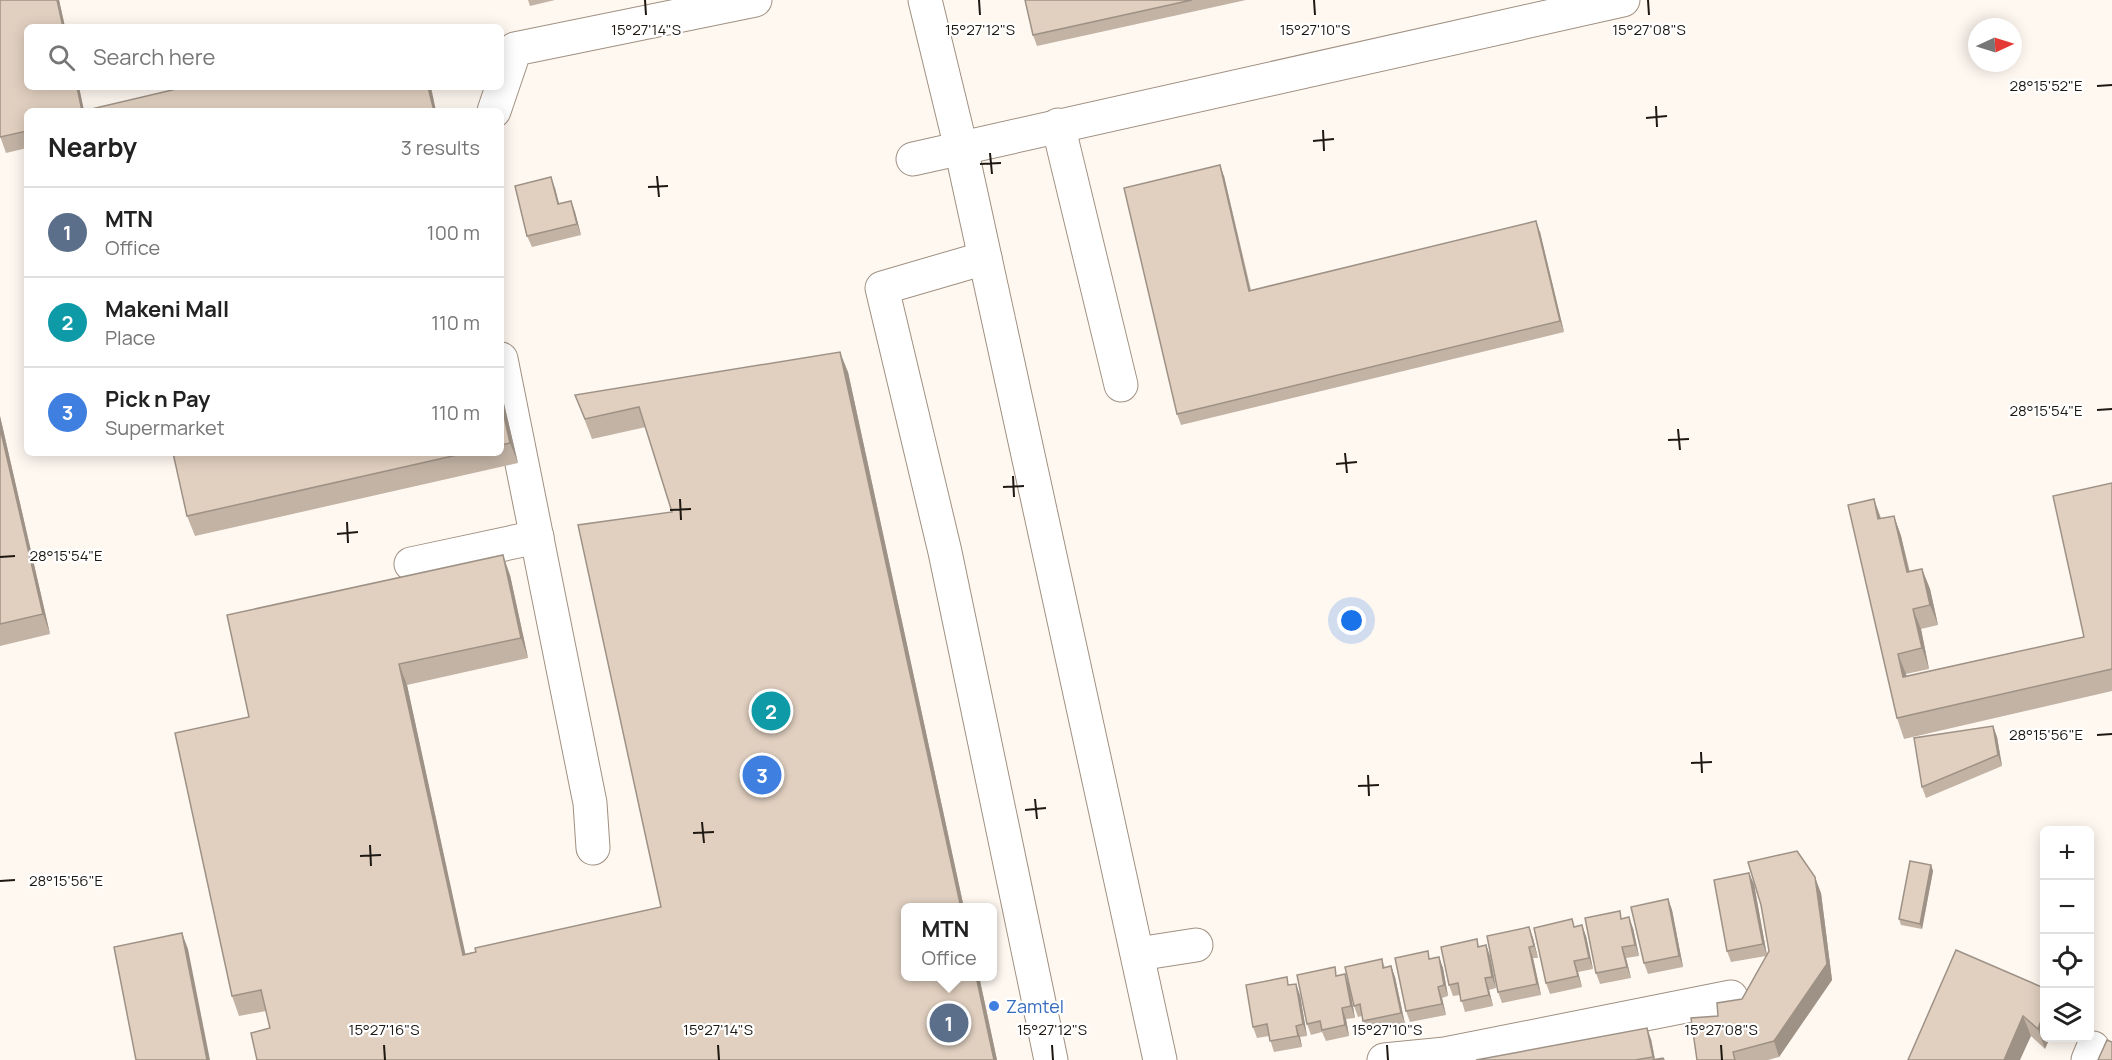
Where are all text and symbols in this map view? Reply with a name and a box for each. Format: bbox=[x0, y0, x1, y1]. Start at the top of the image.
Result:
north arrow bbox=[1968, 18, 2022, 72]
text: 15°27'14"S bbox=[611, 19, 681, 40]
text: 15°27'12"S bbox=[945, 19, 1015, 40]
text: 15°27'10"S bbox=[1280, 19, 1350, 40]
text: 15°27'08"S bbox=[1612, 19, 1686, 40]
search box bbox=[24, 24, 504, 90]
icon: search bbox=[45, 41, 78, 74]
text: Search here bbox=[93, 42, 215, 72]
text: 28°15'52"E bbox=[2010, 75, 2082, 96]
text: Nearby bbox=[48, 129, 137, 165]
text: 3 results bbox=[401, 134, 480, 161]
text: MTN bbox=[105, 204, 153, 234]
text: 1 bbox=[63, 219, 72, 246]
text: 100 m bbox=[427, 219, 480, 246]
text: Office bbox=[105, 234, 160, 261]
text: Makeni Mall bbox=[105, 294, 229, 324]
text: 2 bbox=[62, 309, 73, 336]
text: 110 m bbox=[431, 309, 480, 336]
text: Place bbox=[105, 324, 155, 351]
text: Pick n Pay bbox=[105, 384, 210, 414]
text: 3 bbox=[62, 399, 73, 426]
text: 110 m bbox=[431, 399, 480, 426]
text: 28°15'54"E bbox=[2009, 400, 2083, 421]
text: Supermarket bbox=[105, 414, 225, 441]
text: 28°15'54"E bbox=[29, 545, 103, 566]
your location bbox=[1337, 606, 1366, 635]
pin: 2 bbox=[752, 688, 790, 734]
text: 28°15'56"E bbox=[2009, 724, 2083, 745]
pin: 3 bbox=[742, 752, 782, 798]
map controls bbox=[2040, 826, 2094, 1042]
button: + bbox=[2040, 826, 2094, 880]
text: 28°15'56"E bbox=[29, 870, 103, 891]
button: − bbox=[2040, 880, 2094, 934]
popup bbox=[901, 903, 997, 981]
text: MTN bbox=[921, 914, 969, 944]
button: locate bbox=[2040, 934, 2094, 988]
text: Office bbox=[921, 944, 977, 971]
button: layers bbox=[2040, 988, 2094, 1042]
place label: Zamtel bbox=[1006, 994, 1064, 1018]
marker: Zamtel bbox=[987, 999, 1001, 1013]
pin: 1 bbox=[930, 1000, 968, 1046]
text: 15°27'16"S bbox=[349, 1019, 419, 1040]
text: 15°27'14"S bbox=[683, 1019, 753, 1040]
text: 15°27'12"S bbox=[1017, 1019, 1087, 1040]
text: 15°27'10"S bbox=[1352, 1019, 1422, 1040]
text: 15°27'08"S bbox=[1684, 1019, 1758, 1040]

